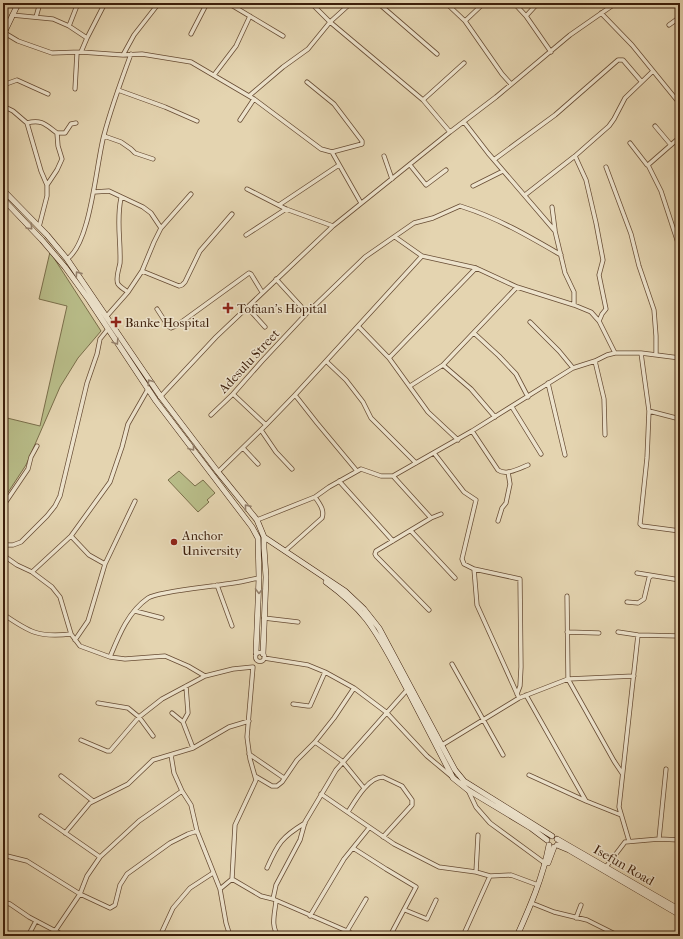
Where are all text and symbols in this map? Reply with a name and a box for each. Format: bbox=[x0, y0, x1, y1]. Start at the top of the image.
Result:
one-way arrow bbox=[25, 222, 33, 230]
one-way arrow bbox=[76, 272, 83, 279]
place label: Tofaan's Hopital bbox=[237, 301, 327, 316]
marker: Tofaan's Hopital bbox=[222, 302, 234, 314]
place label: Banke Hospital bbox=[125, 315, 210, 330]
marker: Banke Hospital bbox=[110, 316, 122, 328]
street label: Adesulu Street bbox=[215, 326, 283, 397]
one-way arrow bbox=[112, 338, 119, 345]
one-way arrow bbox=[147, 379, 155, 386]
one-way arrow bbox=[187, 444, 194, 451]
one-way arrow bbox=[244, 505, 251, 512]
place label: Anchor University bbox=[181, 528, 243, 558]
marker: Anchor University bbox=[169, 537, 179, 547]
one-way arrow bbox=[255, 588, 263, 594]
street label: Isefun Road bbox=[591, 842, 658, 889]

